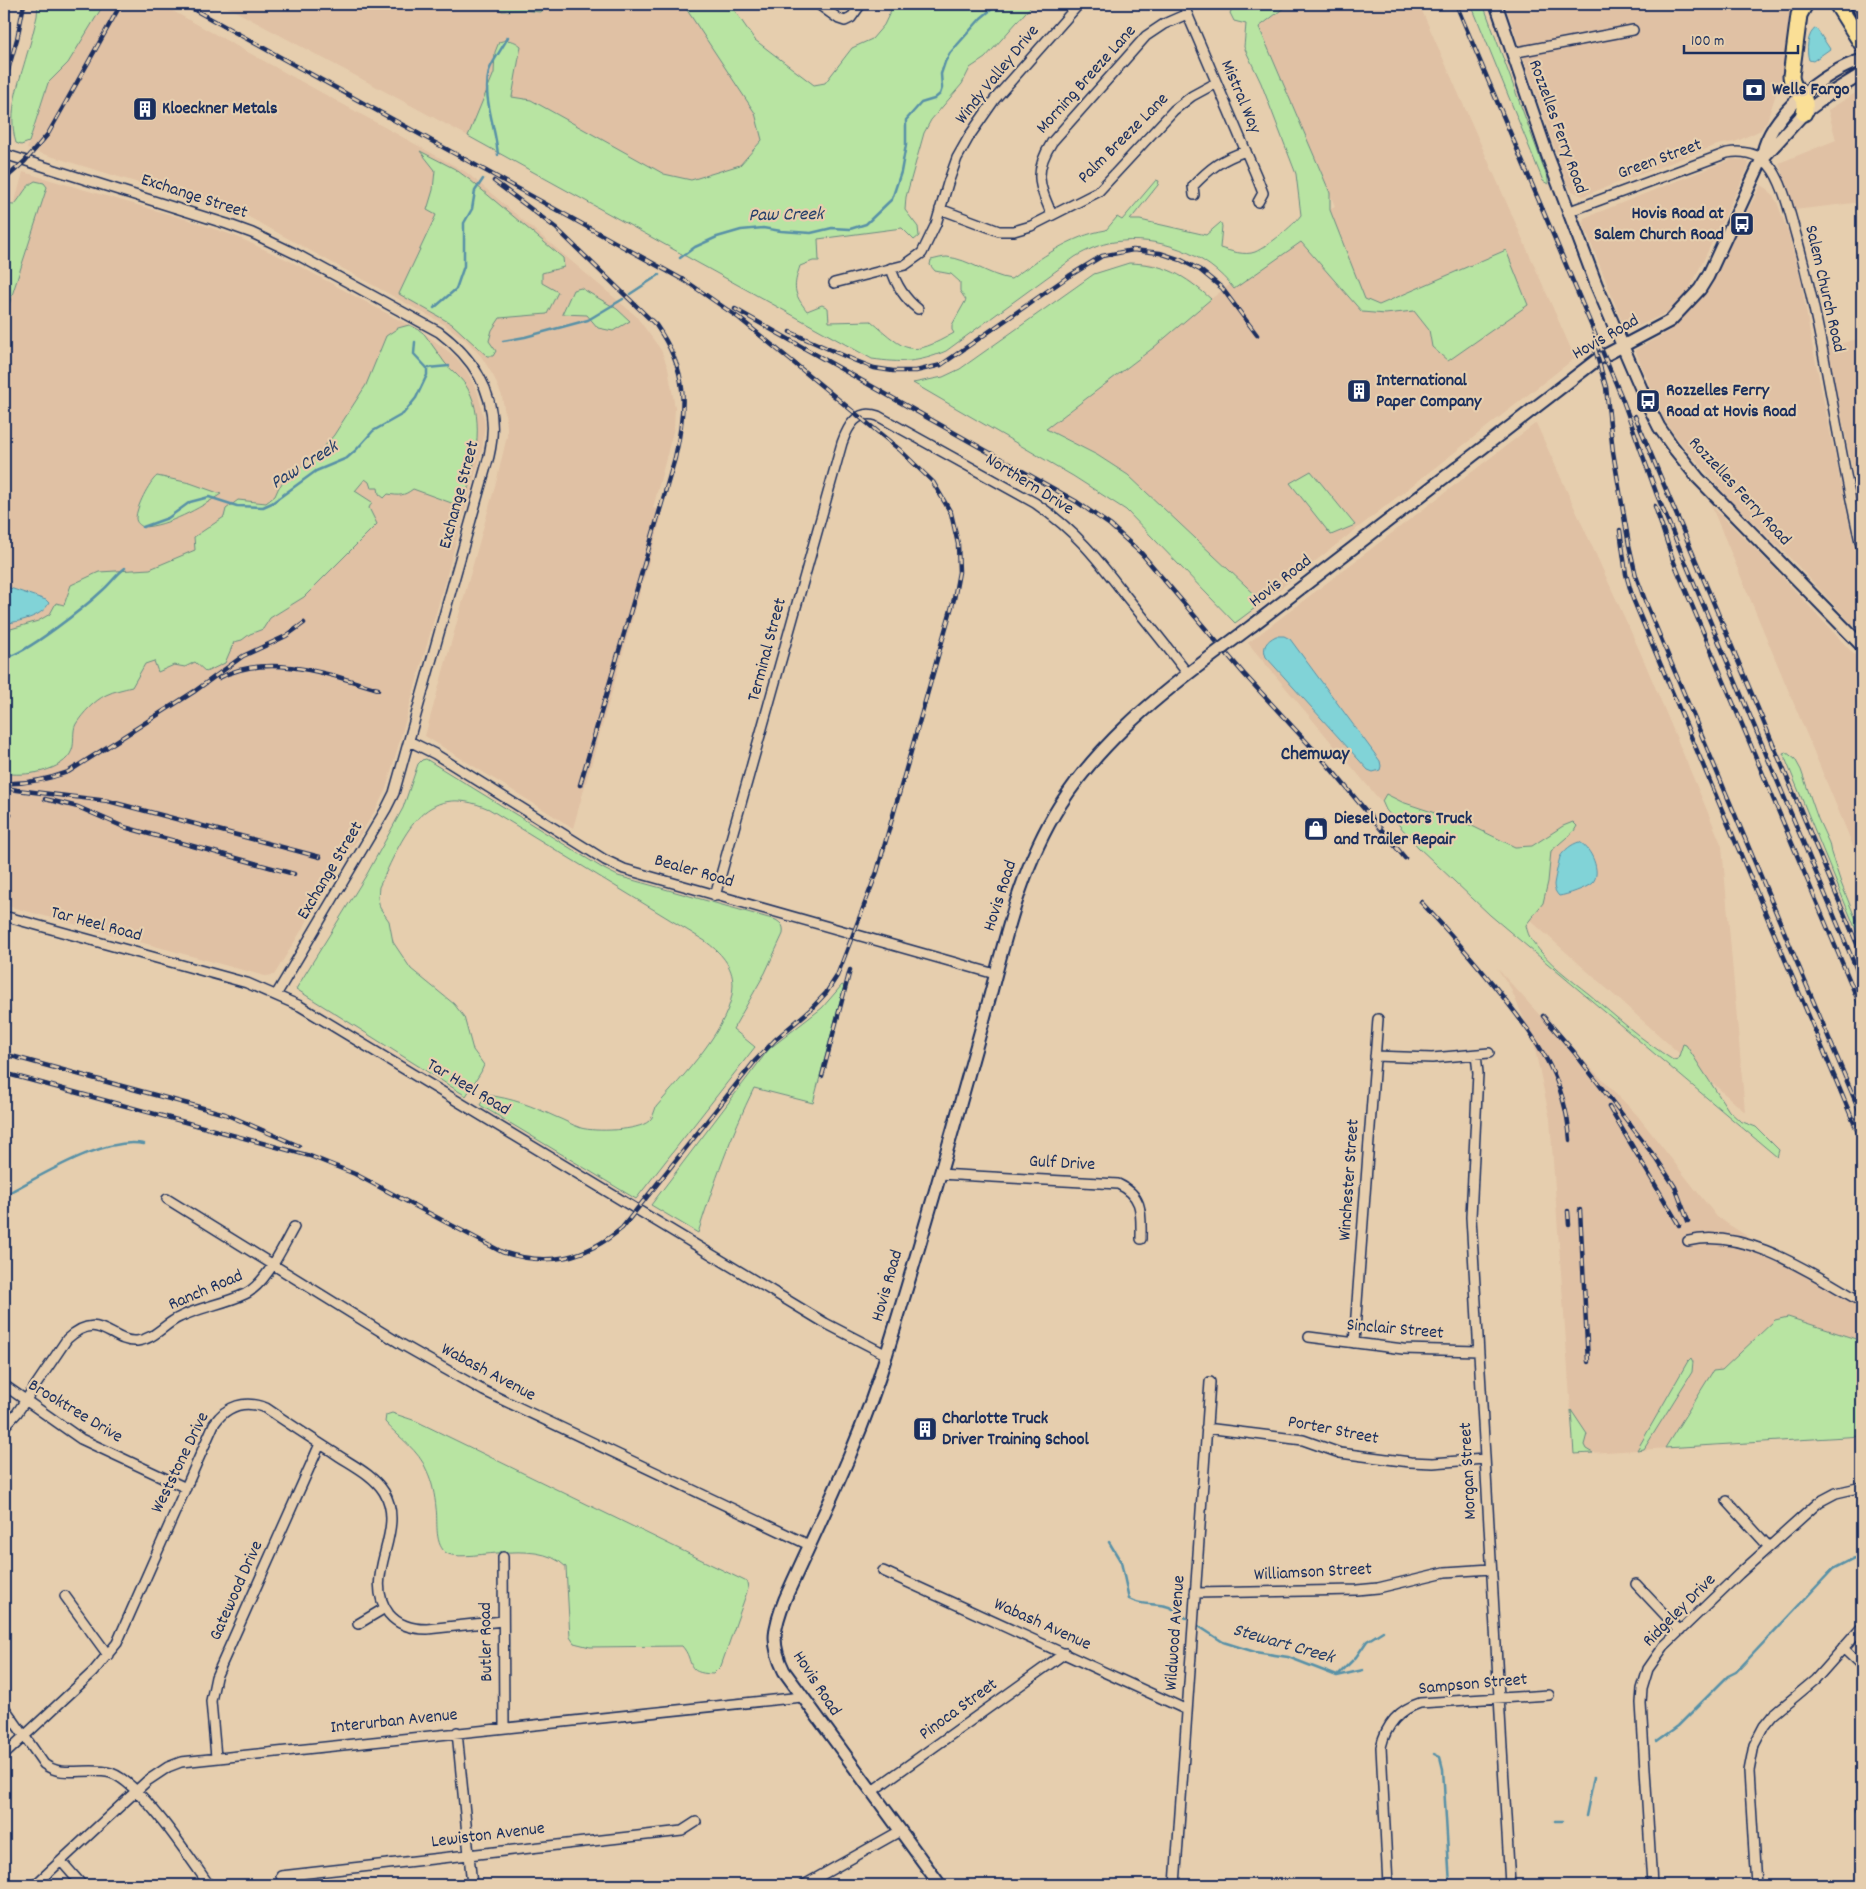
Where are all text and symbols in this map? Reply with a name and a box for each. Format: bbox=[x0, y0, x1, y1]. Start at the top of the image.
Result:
street label: Windy Valley Drive bbox=[950, 20, 1046, 130]
street label: Morning Breeze Lane bbox=[1031, 20, 1143, 140]
scale bar bbox=[1684, 22, 1797, 54]
text: 100 m bbox=[1691, 31, 1724, 53]
street label: Mistral Way bbox=[1213, 56, 1267, 138]
street label: Rozzelles Ferry Road bbox=[1521, 56, 1593, 198]
bank icon: Wells Fargo bbox=[1741, 77, 1767, 103]
place label: Wells Fargo bbox=[1772, 78, 1850, 103]
street label: Palm Breeze Lane bbox=[1073, 88, 1175, 190]
building icon: Kloeckner Metals bbox=[132, 96, 158, 122]
place label: Kloeckner Metals bbox=[162, 97, 278, 122]
street label: Green Street bbox=[1614, 133, 1706, 187]
street label: Exchange Street bbox=[137, 168, 251, 226]
water label: Paw Creek bbox=[748, 202, 826, 230]
place label: Hovis Road at Salem Church Road bbox=[1594, 202, 1724, 248]
bus stop icon: Hovis Road at Salem Church Road bbox=[1729, 211, 1755, 237]
street label: Salem Church Road bbox=[1797, 223, 1851, 355]
street label: Hovis Road bbox=[1568, 309, 1644, 367]
place label: International Paper Company bbox=[1376, 369, 1482, 415]
building icon: International Paper Company bbox=[1346, 378, 1372, 404]
place label: Rozzelles Ferry Road at Hovis Road bbox=[1666, 379, 1796, 425]
bus stop icon: Rozzelles Ferry Road at Hovis Road bbox=[1635, 388, 1661, 414]
street label: Rozzelles Ferry Road bbox=[1682, 432, 1796, 552]
water label: Paw Creek bbox=[266, 433, 346, 497]
street label: Exchange Street bbox=[434, 438, 486, 552]
street label: Northern Drive bbox=[980, 448, 1078, 522]
street label: Hovis Road bbox=[1244, 550, 1318, 614]
street label: Terminal Street bbox=[742, 595, 794, 705]
district label: Chemway bbox=[1281, 742, 1350, 769]
place label: Diesel Doctors Truck and Trailer Repair bbox=[1334, 807, 1473, 853]
shop icon: Diesel Doctors Truck and Trailer Repair bbox=[1303, 816, 1329, 842]
street label: Exchange Street bbox=[292, 817, 370, 925]
street label: Bealer Road bbox=[651, 849, 737, 895]
street label: Hovis Road bbox=[978, 857, 1024, 935]
street label: Tar Heel Road bbox=[48, 901, 144, 949]
street label: Tar Heel Road bbox=[421, 1053, 515, 1123]
street label: Winchester Street bbox=[1333, 1118, 1367, 1242]
street label: Gulf Drive bbox=[1028, 1150, 1096, 1178]
street label: Hovis Road bbox=[866, 1247, 910, 1325]
street label: Ranch Road bbox=[165, 1264, 247, 1318]
street label: Sinclair Street bbox=[1345, 1313, 1445, 1347]
street label: Wabash Avenue bbox=[436, 1338, 540, 1409]
street label: Brooktree Drive bbox=[23, 1374, 127, 1450]
place label: Charlotte Truck Driver Training School bbox=[942, 1407, 1089, 1453]
street label: Weststone Drive bbox=[146, 1408, 216, 1518]
street label: Porter Street bbox=[1285, 1410, 1381, 1452]
building icon: Charlotte Truck Driver Training School bbox=[912, 1416, 938, 1442]
street label: Morgan Street bbox=[1454, 1421, 1484, 1520]
street label: Gatewood Drive bbox=[204, 1537, 270, 1645]
street label: Williamson Street bbox=[1253, 1557, 1373, 1589]
street label: Ridgeley Drive bbox=[1638, 1569, 1722, 1653]
street label: Wildwood Avenue bbox=[1159, 1574, 1193, 1692]
street label: Wabash Avenue bbox=[989, 1592, 1095, 1658]
street label: Butler Road bbox=[474, 1602, 500, 1682]
water label: Stewart Creek bbox=[1229, 1618, 1339, 1673]
street label: Hovis Road bbox=[786, 1646, 846, 1722]
street label: Sampson Street bbox=[1418, 1668, 1529, 1702]
street label: Pinoca Street bbox=[915, 1673, 1004, 1747]
street label: Interurban Avenue bbox=[329, 1703, 459, 1741]
street label: Lewiston Avenue bbox=[430, 1817, 546, 1855]

